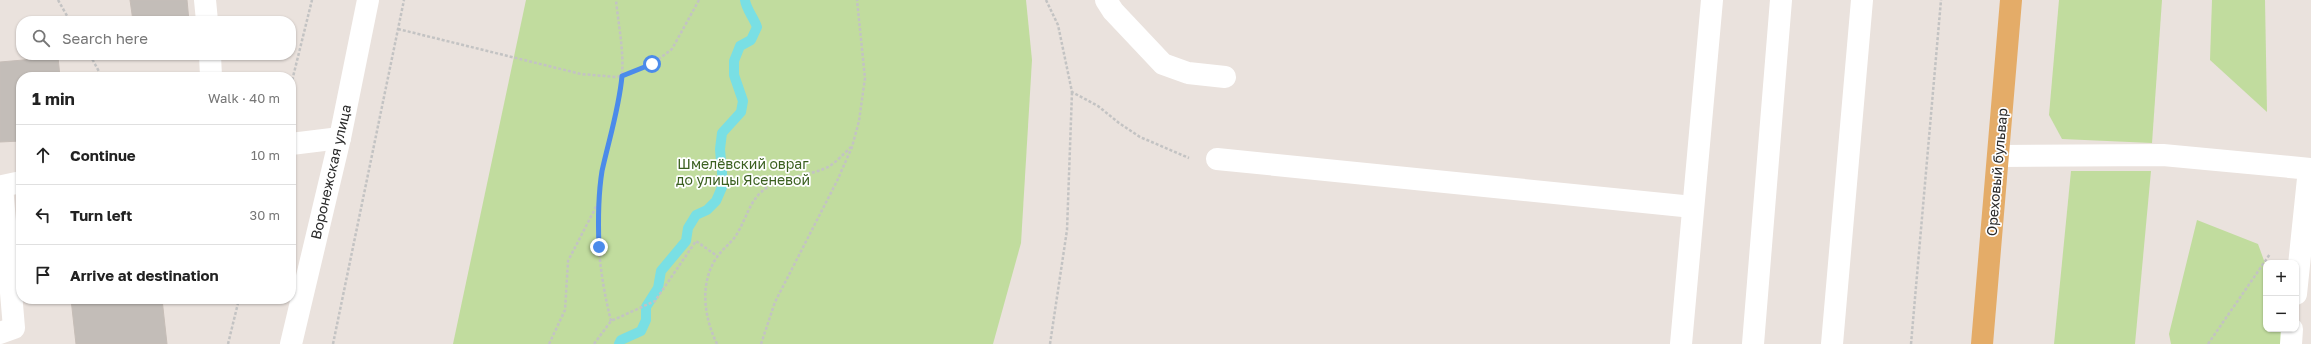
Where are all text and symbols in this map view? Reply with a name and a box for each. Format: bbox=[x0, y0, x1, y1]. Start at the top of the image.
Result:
search box bbox=[16, 16, 296, 60]
icon: search bbox=[30, 27, 52, 49]
text: Search here bbox=[62, 29, 148, 47]
route start bbox=[643, 55, 661, 73]
text: 1 min bbox=[32, 88, 75, 109]
text: Walk · 40 m bbox=[208, 90, 280, 106]
street label: Воронежская улица bbox=[307, 103, 354, 241]
street label: Ореховый бульвар bbox=[1982, 107, 2011, 237]
icon: ahead bbox=[32, 144, 54, 166]
text: Continue bbox=[70, 146, 136, 164]
text: 10 m bbox=[251, 147, 280, 163]
park label: Шмелёвский овраг до улицы Ясеневой bbox=[676, 155, 810, 188]
icon: left bbox=[32, 204, 54, 226]
text: Turn left bbox=[70, 206, 132, 224]
text: 30 m bbox=[250, 207, 280, 223]
route end bbox=[590, 238, 608, 256]
map controls bbox=[2263, 260, 2299, 332]
button: + bbox=[2263, 260, 2299, 296]
icon: arrive bbox=[32, 264, 54, 286]
text: Arrive at destination bbox=[70, 266, 219, 284]
button: − bbox=[2263, 296, 2299, 332]

